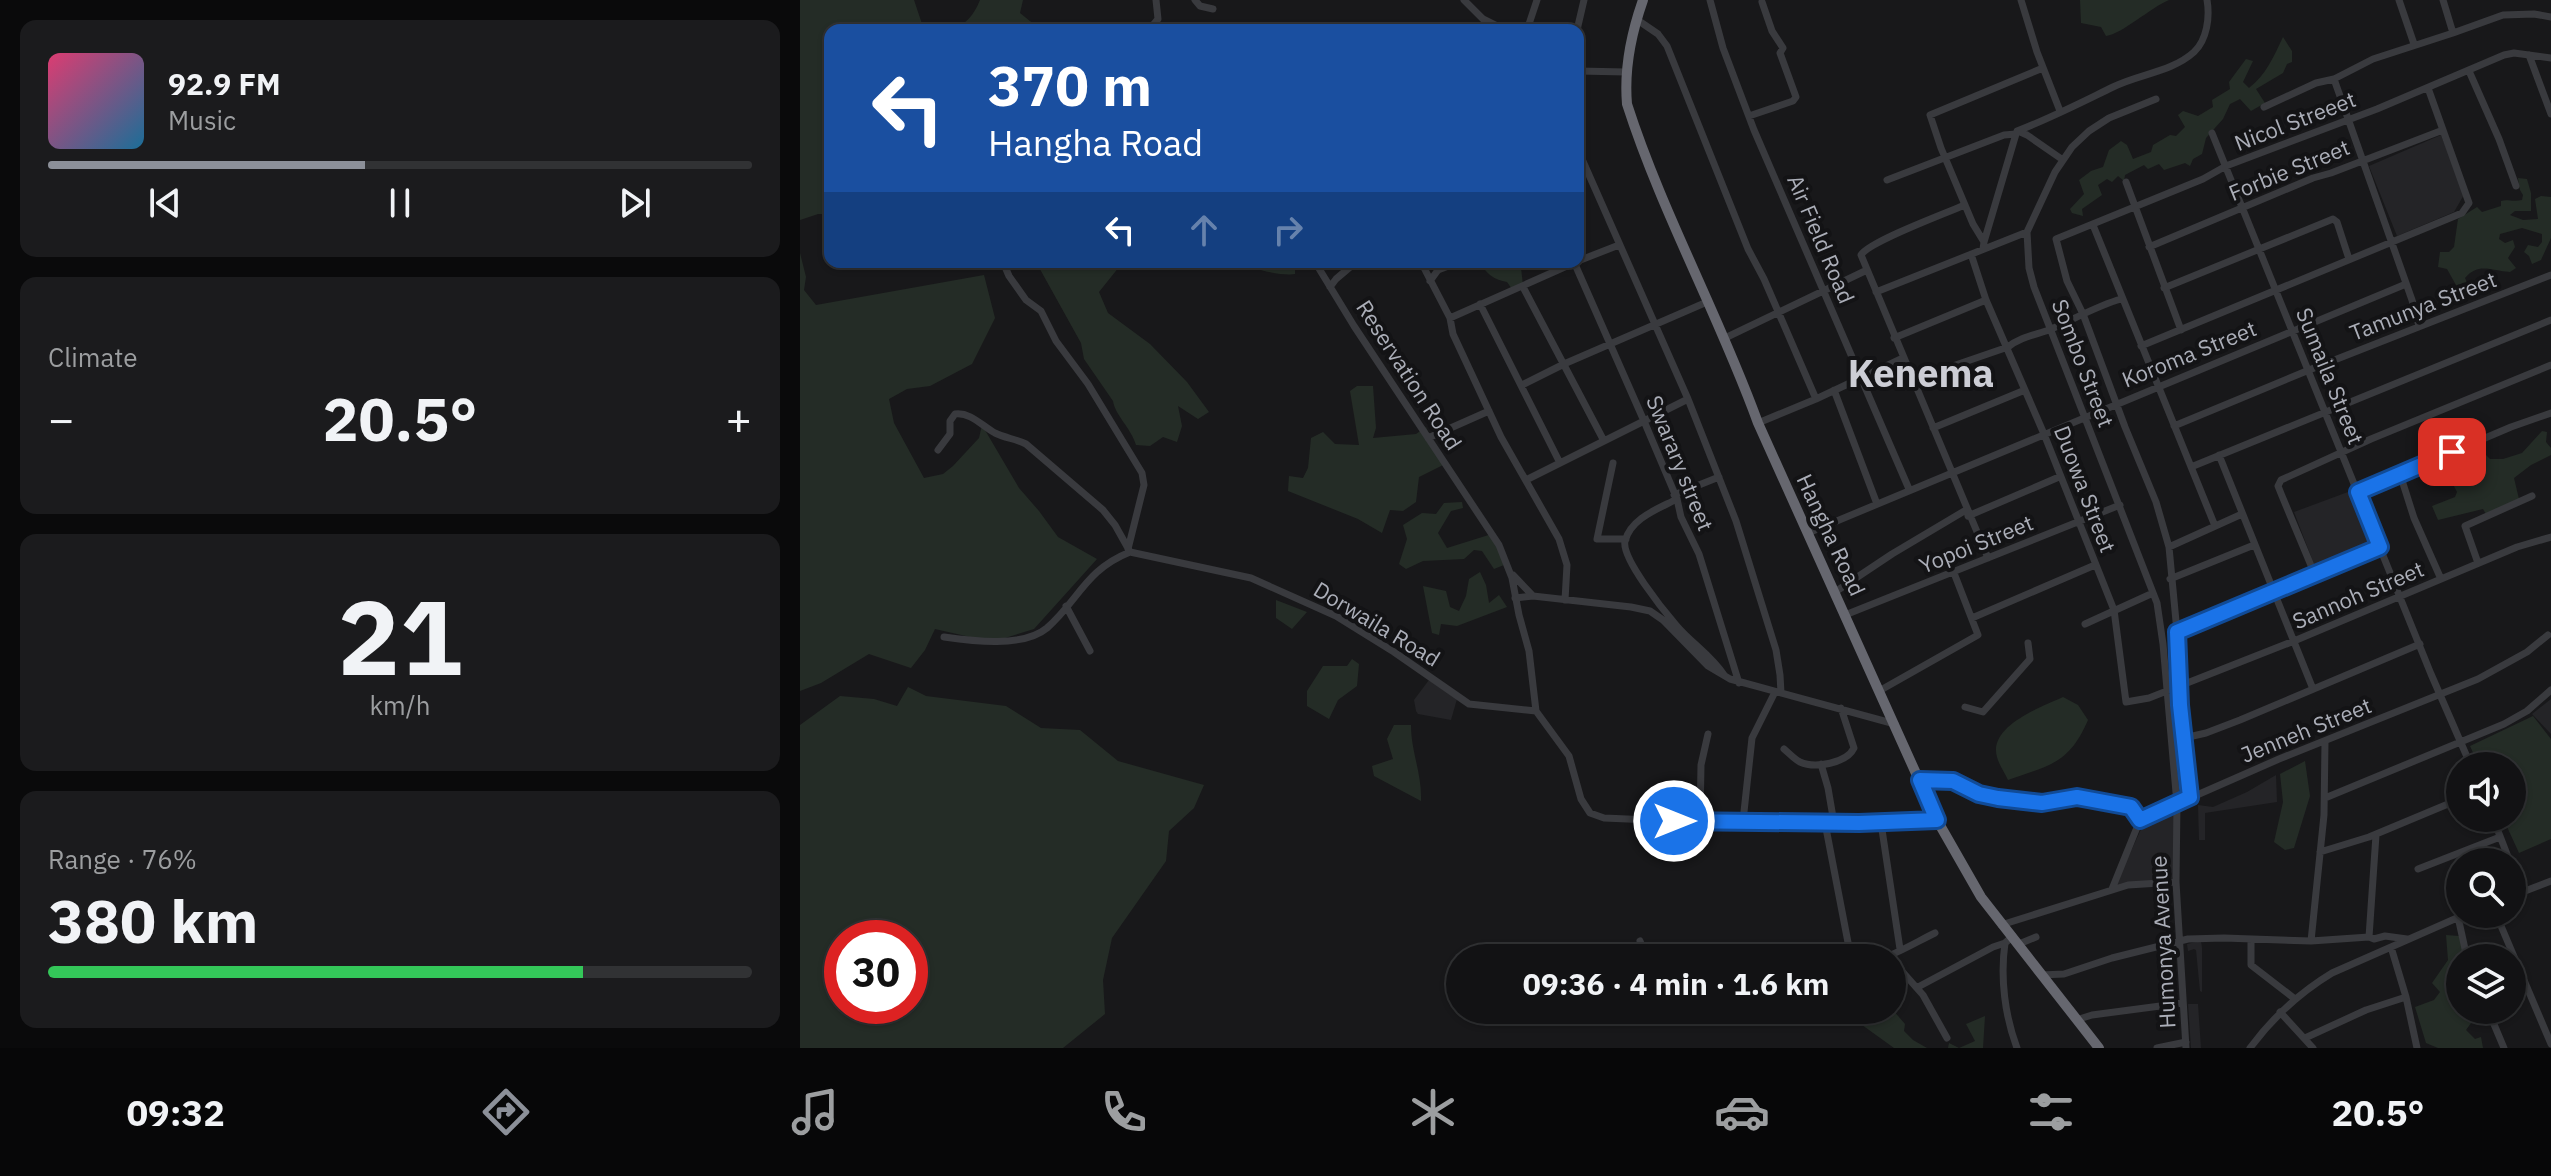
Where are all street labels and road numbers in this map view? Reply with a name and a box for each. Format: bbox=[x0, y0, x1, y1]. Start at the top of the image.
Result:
street label: Nicol Streeet bbox=[2230, 84, 2360, 157]
street label: Forbie Street bbox=[2224, 132, 2354, 207]
street label: Air Field Road bbox=[1781, 170, 1862, 308]
street label: Tamunya Street bbox=[2345, 264, 2500, 347]
street label: Reservation Road bbox=[1350, 294, 1469, 455]
street label: Sombo Street bbox=[2046, 295, 2121, 431]
street label: Sumaila Street bbox=[2290, 303, 2371, 448]
street label: Koroma Street bbox=[2117, 313, 2260, 394]
street label: Swarary street bbox=[1640, 391, 1721, 535]
street label: Duowa Street bbox=[2048, 421, 2123, 556]
street label: Hangha Road bbox=[1791, 469, 1872, 600]
street label: Yopoi Street bbox=[1915, 508, 2037, 580]
street label: Sannoh Street bbox=[2288, 554, 2428, 635]
street label: Dorwaila Road bbox=[1309, 574, 1446, 673]
street label: Jenneh Street bbox=[2236, 690, 2375, 769]
street label: Humonya Avenue bbox=[2143, 855, 2182, 1029]

